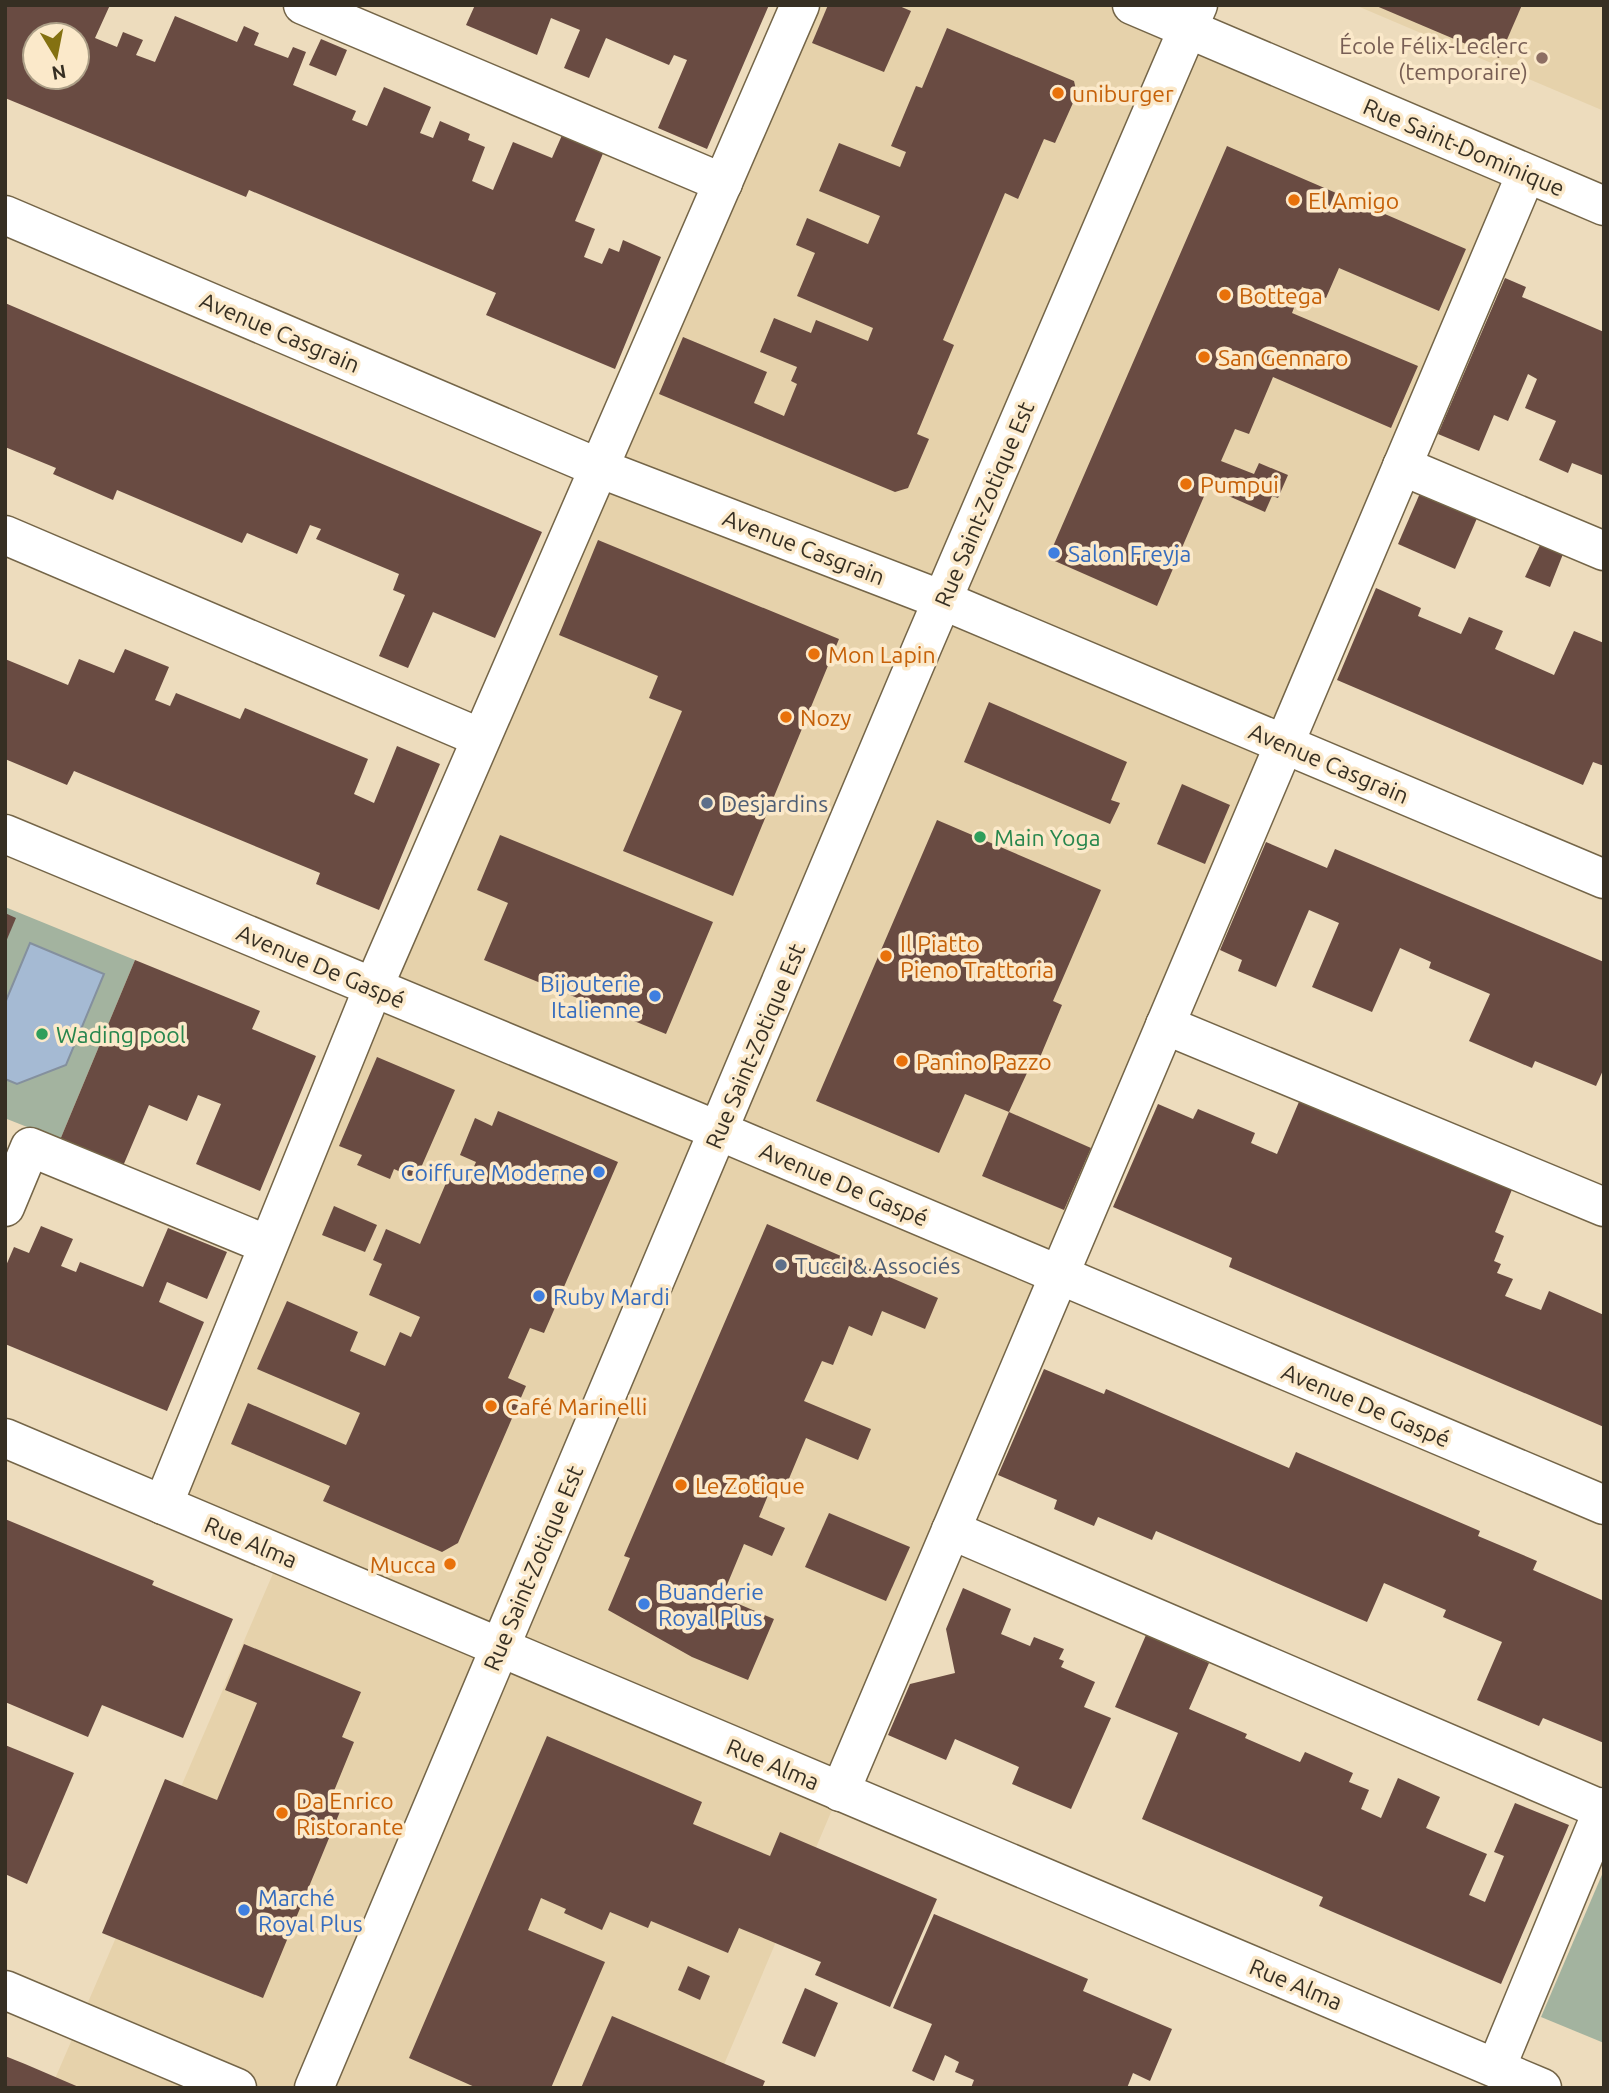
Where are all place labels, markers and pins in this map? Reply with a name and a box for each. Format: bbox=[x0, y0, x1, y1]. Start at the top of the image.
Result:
place label: École Félix-Leclerc (temporaire) bbox=[1339, 32, 1528, 85]
marker: École Félix-Leclerc (temporaire) bbox=[1534, 50, 1550, 66]
place label: uniburger bbox=[1072, 81, 1174, 106]
marker: uniburger bbox=[1050, 85, 1066, 101]
place label: El Amigo bbox=[1308, 188, 1399, 213]
marker: El Amigo bbox=[1286, 192, 1302, 208]
place label: Bottega bbox=[1239, 283, 1323, 308]
marker: Bottega bbox=[1217, 287, 1233, 303]
place label: San Gennaro bbox=[1218, 345, 1348, 370]
marker: San Gennaro bbox=[1196, 349, 1212, 365]
place label: Pumpui bbox=[1200, 472, 1279, 497]
marker: Pumpui bbox=[1178, 476, 1194, 492]
place label: Salon Freyja bbox=[1068, 541, 1191, 566]
marker: Salon Freyja bbox=[1046, 545, 1062, 561]
place label: Mon Lapin bbox=[828, 642, 936, 667]
marker: Mon Lapin bbox=[806, 646, 822, 662]
place label: Nozy bbox=[800, 705, 851, 730]
marker: Nozy bbox=[778, 709, 794, 725]
place label: Desjardins bbox=[721, 791, 828, 816]
marker: Desjardins bbox=[699, 795, 715, 811]
place label: Main Yoga bbox=[994, 825, 1101, 850]
marker: Main Yoga bbox=[972, 829, 988, 845]
place label: Il Piatto Pieno Trattoria bbox=[900, 931, 1054, 982]
marker: Il Piatto Pieno Trattoria bbox=[878, 948, 894, 964]
place label: Bijouterie Italienne bbox=[540, 971, 641, 1022]
marker: Bijouterie Italienne bbox=[647, 988, 663, 1004]
place label: Wading pool bbox=[56, 1022, 186, 1047]
marker: Wading pool bbox=[34, 1026, 50, 1042]
place label: Panino Pazzo bbox=[916, 1049, 1052, 1074]
marker: Panino Pazzo bbox=[894, 1053, 910, 1069]
place label: Coiffure Moderne bbox=[400, 1160, 585, 1185]
marker: Coiffure Moderne bbox=[591, 1164, 607, 1180]
place label: Tucci & Associés bbox=[795, 1253, 960, 1278]
marker: Tucci & Associés bbox=[773, 1257, 789, 1273]
place label: Ruby Mardi bbox=[553, 1284, 670, 1309]
marker: Ruby Mardi bbox=[531, 1288, 547, 1304]
place label: Café Marinelli bbox=[505, 1394, 647, 1419]
marker: Café Marinelli bbox=[483, 1398, 499, 1414]
place label: Le Zotique bbox=[695, 1473, 805, 1498]
marker: Le Zotique bbox=[673, 1477, 689, 1493]
place label: Mucca bbox=[370, 1552, 436, 1577]
marker: Mucca bbox=[442, 1556, 458, 1572]
place label: Buanderie Royal Plus bbox=[658, 1579, 764, 1630]
marker: Buanderie Royal Plus bbox=[636, 1596, 652, 1612]
place label: Da Enrico Ristorante bbox=[296, 1788, 404, 1839]
marker: Da Enrico Ristorante bbox=[274, 1805, 290, 1821]
place label: Marché Royal Plus bbox=[258, 1885, 363, 1936]
marker: Marché Royal Plus bbox=[236, 1902, 252, 1918]

